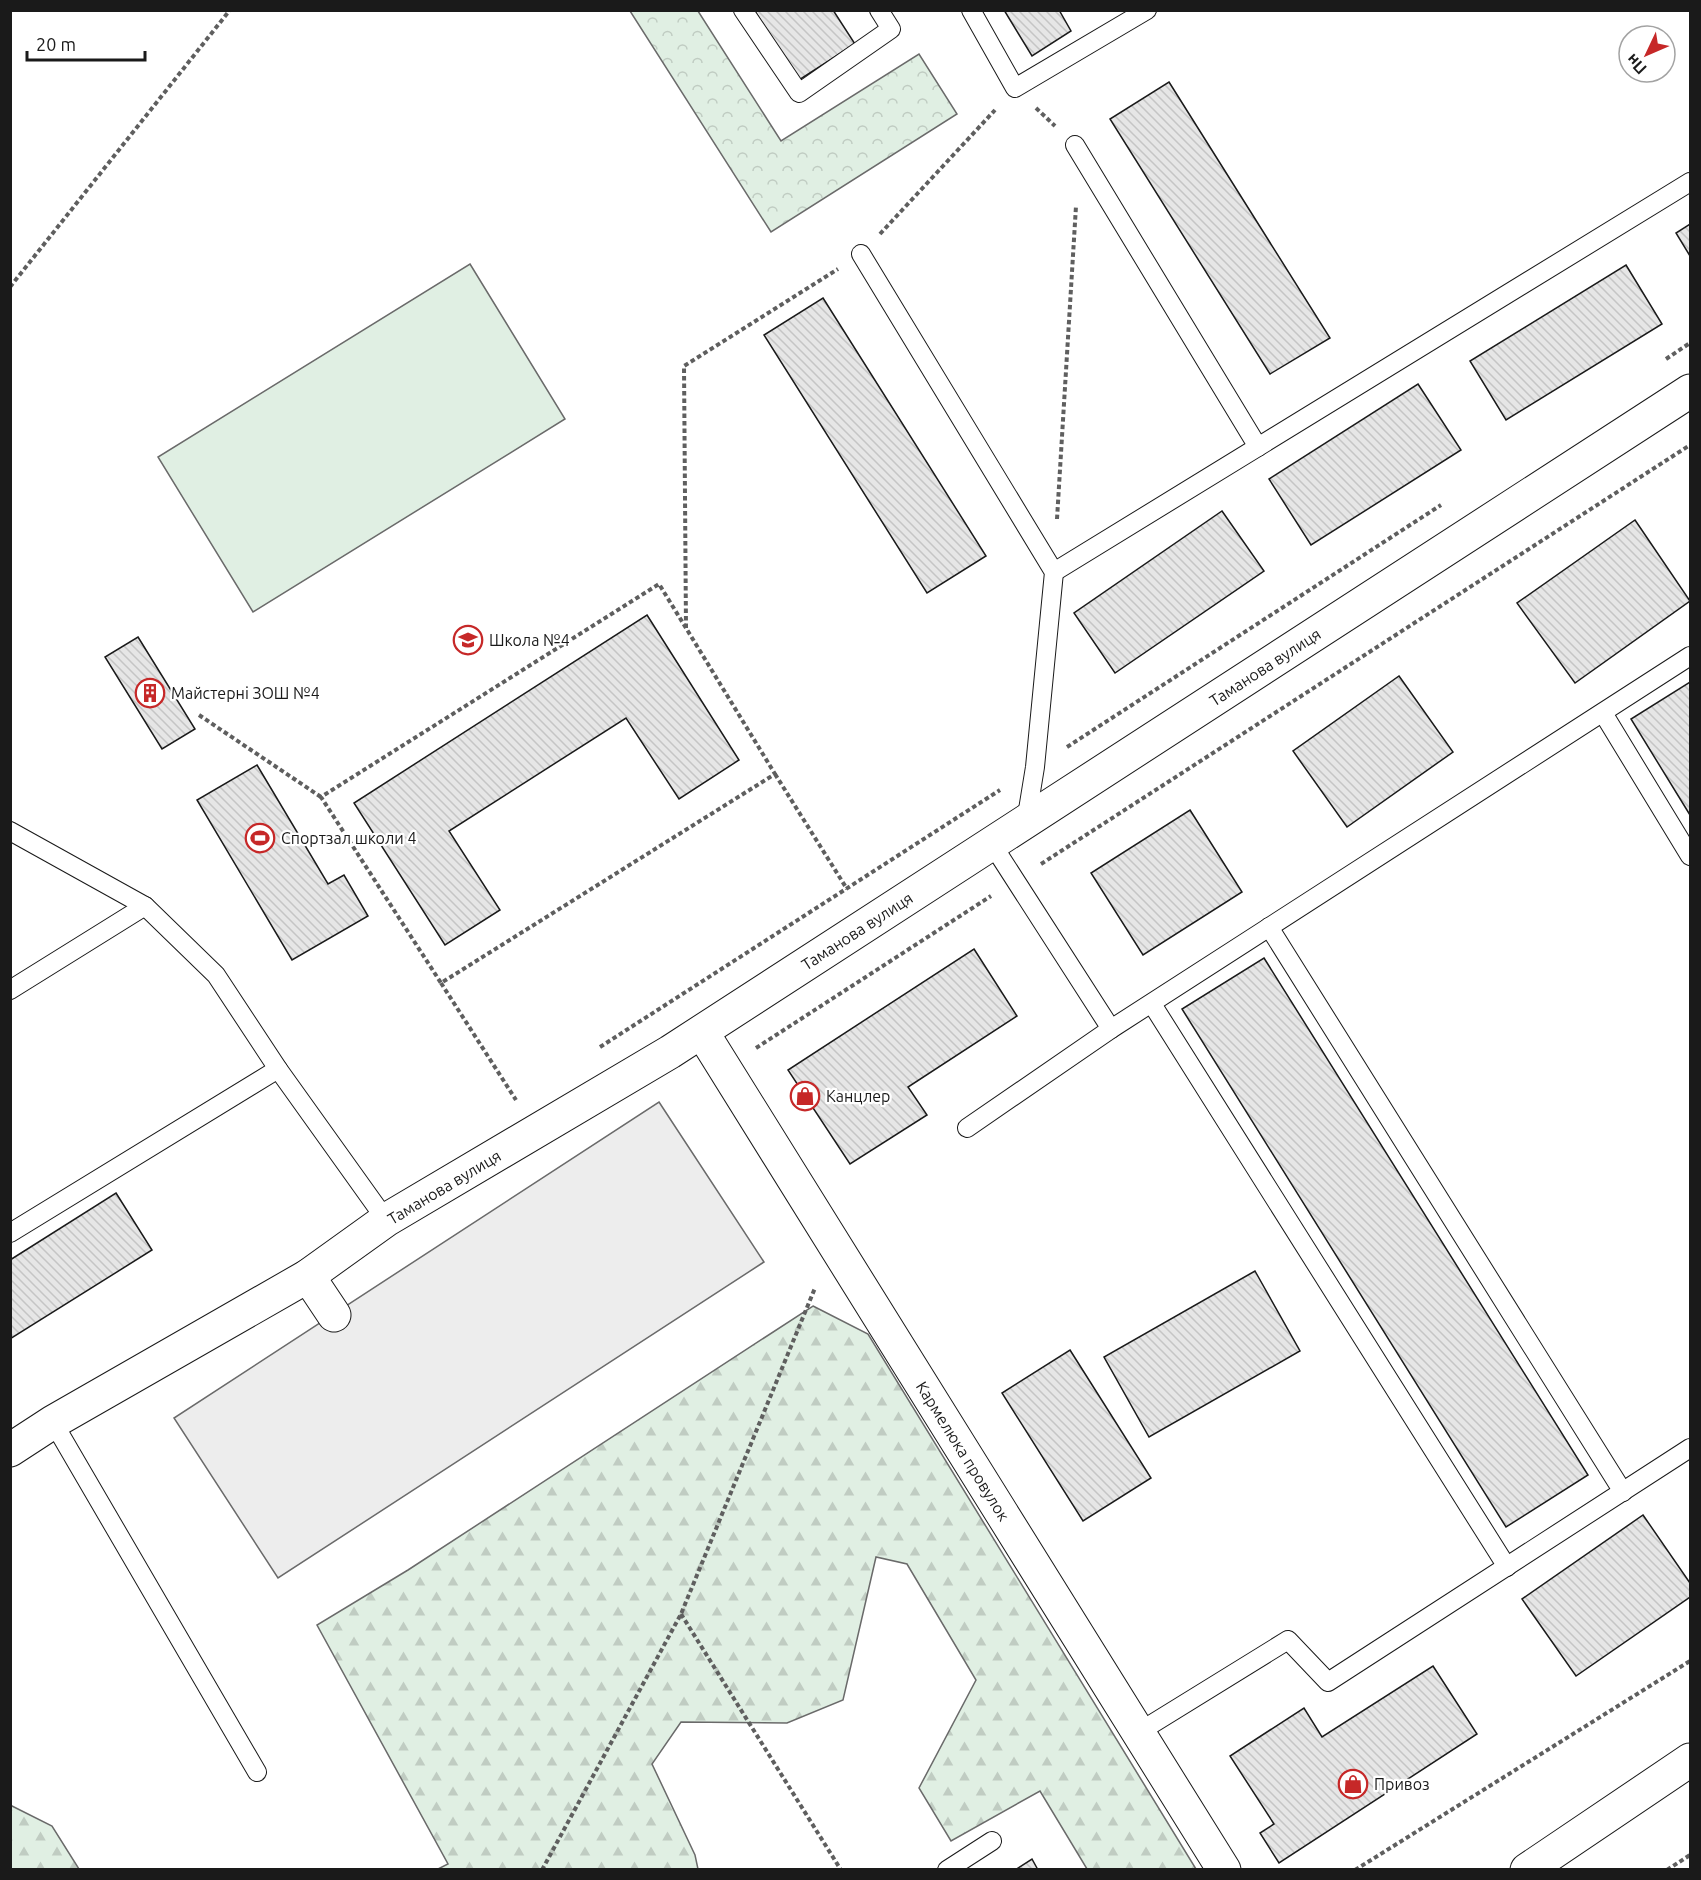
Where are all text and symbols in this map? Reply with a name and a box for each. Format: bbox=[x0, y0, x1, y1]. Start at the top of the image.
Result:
scale bar bbox=[27, 24, 146, 62]
north arrow bbox=[1617, 24, 1677, 84]
text: 20 m bbox=[36, 34, 76, 54]
text: Пн bbox=[1622, 51, 1650, 78]
school or university icon: Школа №4 bbox=[452, 624, 484, 656]
street label: Таманова вулиця bbox=[1206, 624, 1324, 710]
place label: Школа №4 bbox=[489, 631, 570, 649]
building icon: Майстерні ЗОШ №4 bbox=[134, 677, 166, 709]
place label: Майстерні ЗОШ №4 bbox=[171, 684, 320, 702]
sports icon: Спортзал школи 4 bbox=[244, 822, 276, 854]
place label: Спортзал школи 4 bbox=[281, 829, 417, 847]
street label: Таманова вулиця bbox=[798, 888, 916, 974]
shop icon: Канцлер bbox=[789, 1080, 821, 1112]
place label: Канцлер bbox=[826, 1087, 890, 1105]
street label: Таманова вулиця bbox=[384, 1146, 504, 1228]
street label: Кармелюка провулок bbox=[913, 1378, 1013, 1524]
shop icon: Привоз bbox=[1337, 1768, 1369, 1800]
place label: Привоз bbox=[1374, 1775, 1430, 1793]

